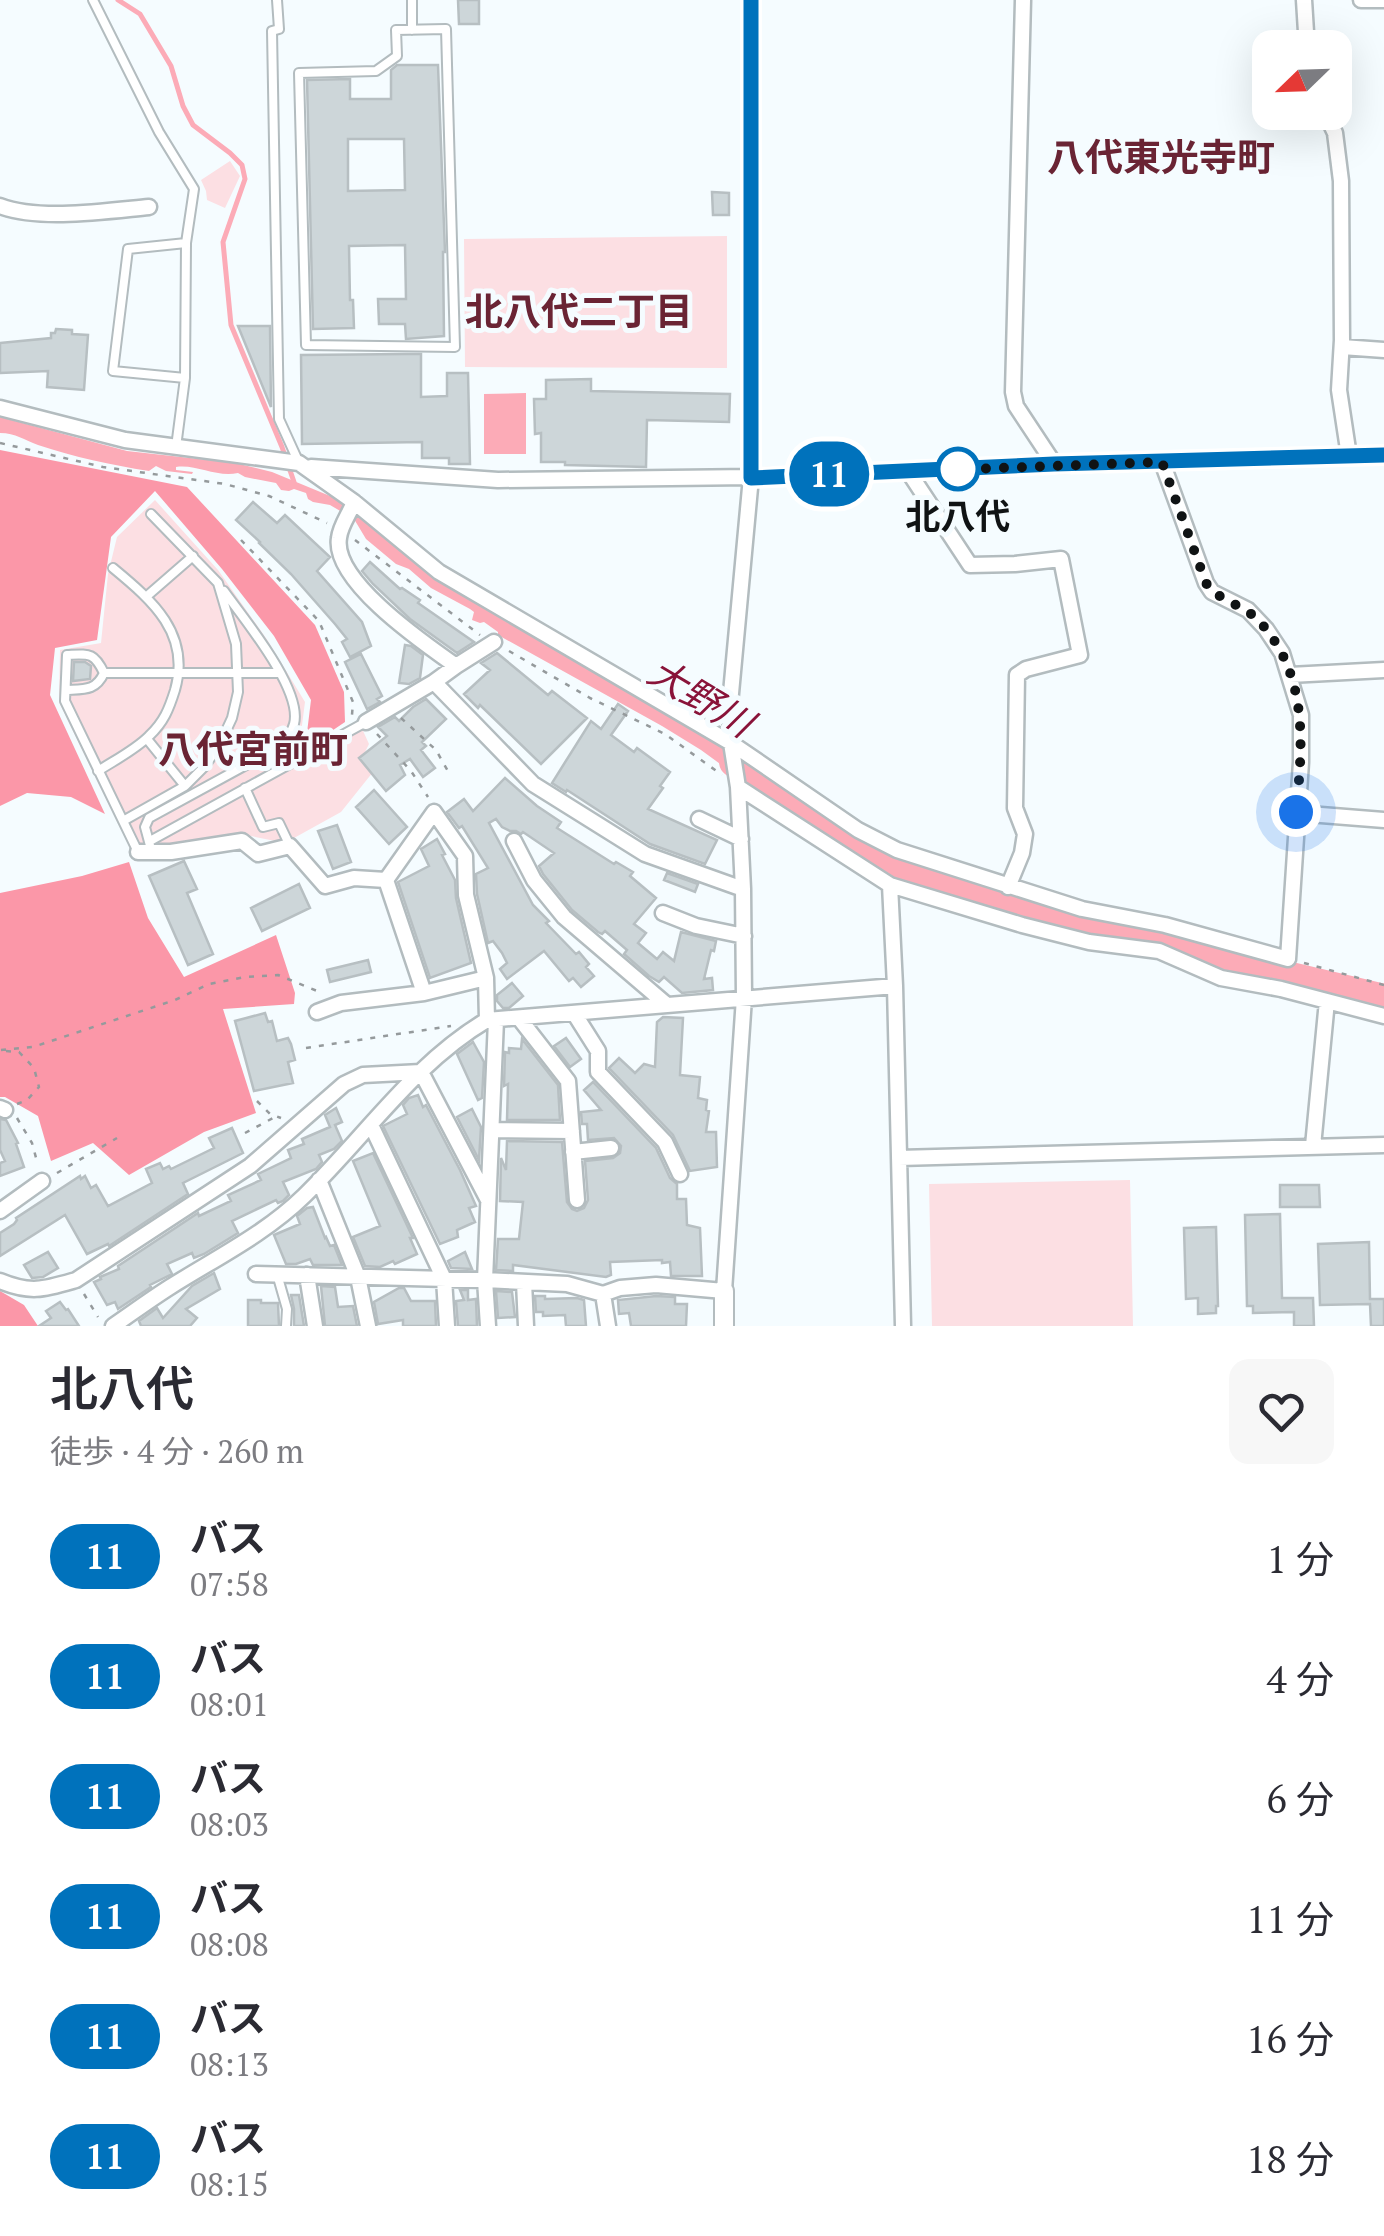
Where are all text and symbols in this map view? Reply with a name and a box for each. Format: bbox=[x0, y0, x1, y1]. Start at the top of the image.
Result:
north arrow bbox=[1252, 30, 1352, 130]
map controls bbox=[1252, 30, 1352, 130]
district label: 八代東光寺町 bbox=[1047, 132, 1275, 182]
district label: 北八代二丁目 bbox=[465, 286, 693, 336]
line badge: 11 bbox=[784, 442, 874, 506]
marker: 北八代 bbox=[937, 448, 979, 490]
text: 11 bbox=[809, 451, 849, 497]
place label: 北八代 bbox=[905, 493, 1011, 539]
water label: 大野川 bbox=[639, 646, 766, 750]
district label: 八代宮前町 bbox=[158, 724, 348, 774]
your location bbox=[1271, 787, 1321, 837]
text: 北八代 bbox=[50, 1356, 194, 1420]
button: heart bbox=[1229, 1359, 1334, 1464]
text: 徒歩 · 4 分 · 260 m bbox=[50, 1430, 304, 1472]
text: バス bbox=[190, 1513, 266, 1563]
text: 11 bbox=[85, 1533, 125, 1579]
text: 1 分 bbox=[1267, 1534, 1334, 1584]
text: 07:58 bbox=[190, 1563, 269, 1605]
text: バス bbox=[190, 1633, 266, 1683]
text: 11 bbox=[85, 1653, 125, 1699]
text: 4 分 bbox=[1267, 1654, 1334, 1704]
text: 08:01 bbox=[190, 1683, 269, 1725]
text: バス bbox=[190, 1753, 266, 1803]
text: 11 bbox=[85, 1773, 125, 1819]
text: 6 分 bbox=[1267, 1774, 1334, 1824]
text: 08:03 bbox=[190, 1803, 269, 1845]
text: バス bbox=[190, 1873, 266, 1923]
text: 11 bbox=[85, 1893, 125, 1939]
text: 11 分 bbox=[1246, 1894, 1334, 1944]
text: 08:08 bbox=[190, 1923, 269, 1965]
text: バス bbox=[190, 1993, 266, 2043]
text: 11 bbox=[85, 2013, 125, 2059]
text: 16 分 bbox=[1246, 2014, 1334, 2064]
text: 08:13 bbox=[190, 2043, 269, 2085]
text: バス bbox=[190, 2113, 266, 2163]
text: 11 bbox=[85, 2133, 125, 2179]
text: 18 分 bbox=[1246, 2134, 1334, 2184]
text: 08:15 bbox=[190, 2163, 269, 2205]

